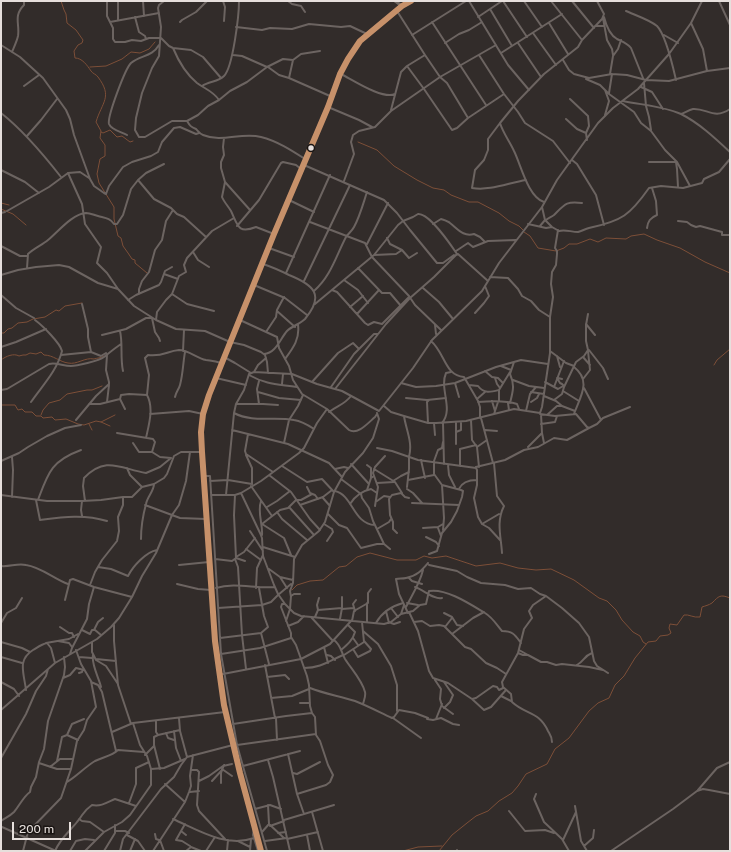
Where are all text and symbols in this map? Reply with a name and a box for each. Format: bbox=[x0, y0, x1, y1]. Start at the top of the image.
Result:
unlabelled marker bbox=[306, 143, 316, 153]
scale bar bbox=[14, 814, 73, 840]
text: 200 m bbox=[19, 822, 54, 836]

